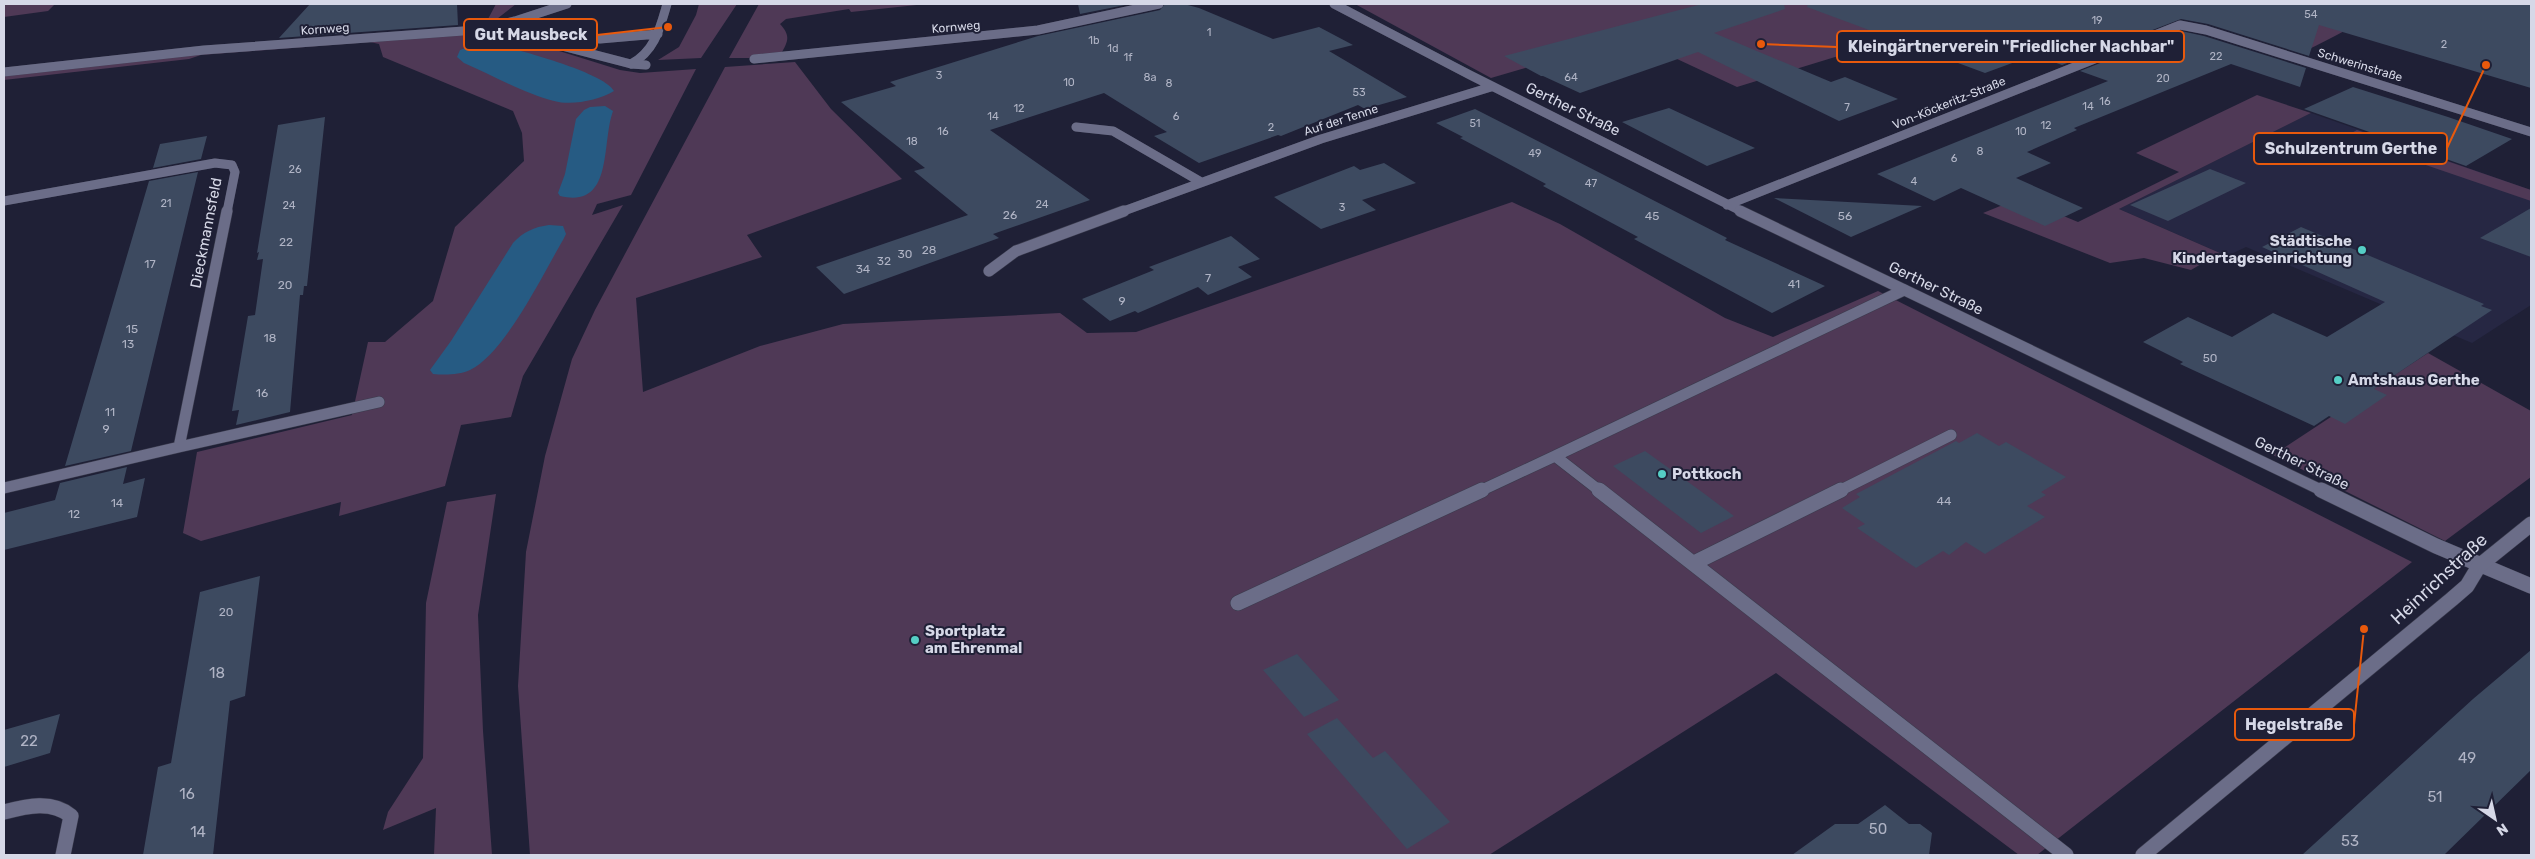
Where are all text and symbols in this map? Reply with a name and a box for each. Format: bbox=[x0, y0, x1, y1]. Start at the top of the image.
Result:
house number: 54 bbox=[2304, 8, 2318, 21]
house number: 19 bbox=[2091, 14, 2103, 27]
street label: Kornweg bbox=[931, 18, 981, 36]
callout: Gut Mausbeck bbox=[464, 19, 597, 50]
street label: Kornweg bbox=[300, 20, 350, 38]
text: Gut Mausbeck bbox=[475, 25, 588, 44]
house number: 1 bbox=[1207, 26, 1211, 39]
callout: Kleingärtnerverein "Friedlicher Nachbar" bbox=[1837, 31, 2184, 62]
house number: 1b bbox=[1088, 34, 1100, 47]
text: Kleingärtnerverein "Friedlicher Nachbar" bbox=[1848, 37, 2174, 56]
house number: 2 bbox=[2441, 38, 2447, 51]
house number: 1d bbox=[1107, 42, 1119, 55]
street label: Schwerinstraße bbox=[2316, 45, 2404, 85]
house number: 22 bbox=[2210, 50, 2222, 63]
house number: 1f bbox=[1124, 51, 1133, 64]
house number: 3 bbox=[936, 69, 943, 82]
house number: 8a bbox=[1143, 71, 1157, 84]
house number: 64 bbox=[1564, 71, 1578, 84]
house number: 20 bbox=[2156, 72, 2170, 85]
street label: Von-Köckeritz-Straße bbox=[1890, 74, 2008, 132]
house number: 10 bbox=[1063, 76, 1075, 89]
house number: 8 bbox=[1166, 77, 1173, 90]
street label: Gerther Straße bbox=[1523, 78, 1623, 140]
house number: 53 bbox=[1352, 86, 1366, 99]
house number: 16 bbox=[2099, 95, 2111, 108]
house number: 14 bbox=[2082, 100, 2094, 113]
street label: Auf der Tenne bbox=[1302, 101, 1380, 139]
house number: 7 bbox=[1844, 101, 1850, 114]
house number: 12 bbox=[1013, 102, 1025, 115]
house number: 14 bbox=[987, 110, 999, 123]
house number: 6 bbox=[1173, 110, 1180, 123]
house number: 51 bbox=[1469, 117, 1481, 130]
house number: 12 bbox=[2040, 119, 2052, 132]
house number: 2 bbox=[1268, 121, 1274, 134]
house number: 16 bbox=[937, 125, 949, 138]
house number: 10 bbox=[2015, 125, 2027, 138]
callout: Schulzentrum Gerthe bbox=[2254, 133, 2447, 164]
house number: 18 bbox=[906, 135, 918, 148]
text: Schulzentrum Gerthe bbox=[2265, 139, 2437, 158]
house number: 8 bbox=[1977, 145, 1984, 158]
house number: 49 bbox=[1528, 147, 1542, 160]
house number: 6 bbox=[1951, 152, 1958, 165]
house number: 26 bbox=[288, 163, 302, 176]
house number: 4 bbox=[1911, 175, 1918, 188]
street label: Dieckmannsfeld bbox=[186, 176, 226, 290]
house number: 47 bbox=[1585, 177, 1597, 190]
house number: 21 bbox=[160, 197, 172, 210]
house number: 24 bbox=[1035, 198, 1049, 211]
house number: 24 bbox=[282, 199, 296, 212]
house number: 3 bbox=[1339, 201, 1346, 214]
house number: 26 bbox=[1003, 208, 1017, 222]
house number: 45 bbox=[1645, 209, 1659, 223]
house number: 56 bbox=[1838, 209, 1852, 223]
place label: Städtische Kindertageseinrichtung bbox=[2172, 232, 2352, 267]
house number: 22 bbox=[279, 235, 293, 249]
house number: 28 bbox=[922, 243, 936, 257]
marker: Städtische Kindertageseinrichtung bbox=[2356, 244, 2368, 256]
house number: 30 bbox=[898, 247, 912, 261]
house number: 32 bbox=[877, 254, 891, 268]
house number: 17 bbox=[144, 257, 156, 271]
street label: Gerther Straße bbox=[1886, 257, 1986, 319]
house number: 34 bbox=[856, 262, 871, 276]
house number: 7 bbox=[1205, 271, 1211, 285]
house number: 41 bbox=[1788, 277, 1800, 291]
house number: 20 bbox=[278, 278, 292, 292]
house number: 9 bbox=[1118, 294, 1126, 308]
house number: 15 bbox=[126, 322, 138, 336]
house number: 18 bbox=[264, 331, 276, 345]
house number: 13 bbox=[122, 337, 134, 351]
house number: 50 bbox=[2203, 351, 2217, 365]
place label: Amtshaus Gerthe bbox=[2348, 371, 2480, 389]
marker: Amtshaus Gerthe bbox=[2332, 374, 2344, 386]
house number: 16 bbox=[256, 386, 268, 400]
house number: 11 bbox=[105, 405, 115, 419]
house number: 9 bbox=[102, 422, 110, 436]
street label: Gerther Straße bbox=[2252, 432, 2352, 494]
place label: Pottkoch bbox=[1672, 465, 1741, 483]
marker: Pottkoch bbox=[1656, 468, 1668, 480]
house number: 44 bbox=[1937, 494, 1952, 508]
house number: 14 bbox=[111, 496, 124, 510]
house number: 12 bbox=[68, 507, 80, 521]
street label: Heinrichstraße bbox=[2386, 529, 2492, 629]
house number: 20 bbox=[219, 605, 233, 619]
place label: Sportplatz am Ehrenmal bbox=[925, 622, 1022, 657]
marker: Sportplatz am Ehrenmal bbox=[909, 634, 921, 646]
house number: 18 bbox=[209, 664, 225, 682]
callout: Hegelstraße bbox=[2235, 709, 2354, 740]
text: Hegelstraße bbox=[2245, 715, 2343, 734]
house number: 22 bbox=[20, 732, 38, 750]
house number: 49 bbox=[2458, 749, 2476, 767]
house number: 16 bbox=[179, 785, 195, 803]
house number: 51 bbox=[2427, 788, 2443, 806]
north arrow bbox=[2470, 794, 2520, 844]
text: N bbox=[2493, 819, 2511, 839]
house number: 50 bbox=[1869, 820, 1887, 838]
house number: 14 bbox=[190, 823, 206, 841]
house number: 53 bbox=[2341, 832, 2359, 850]

